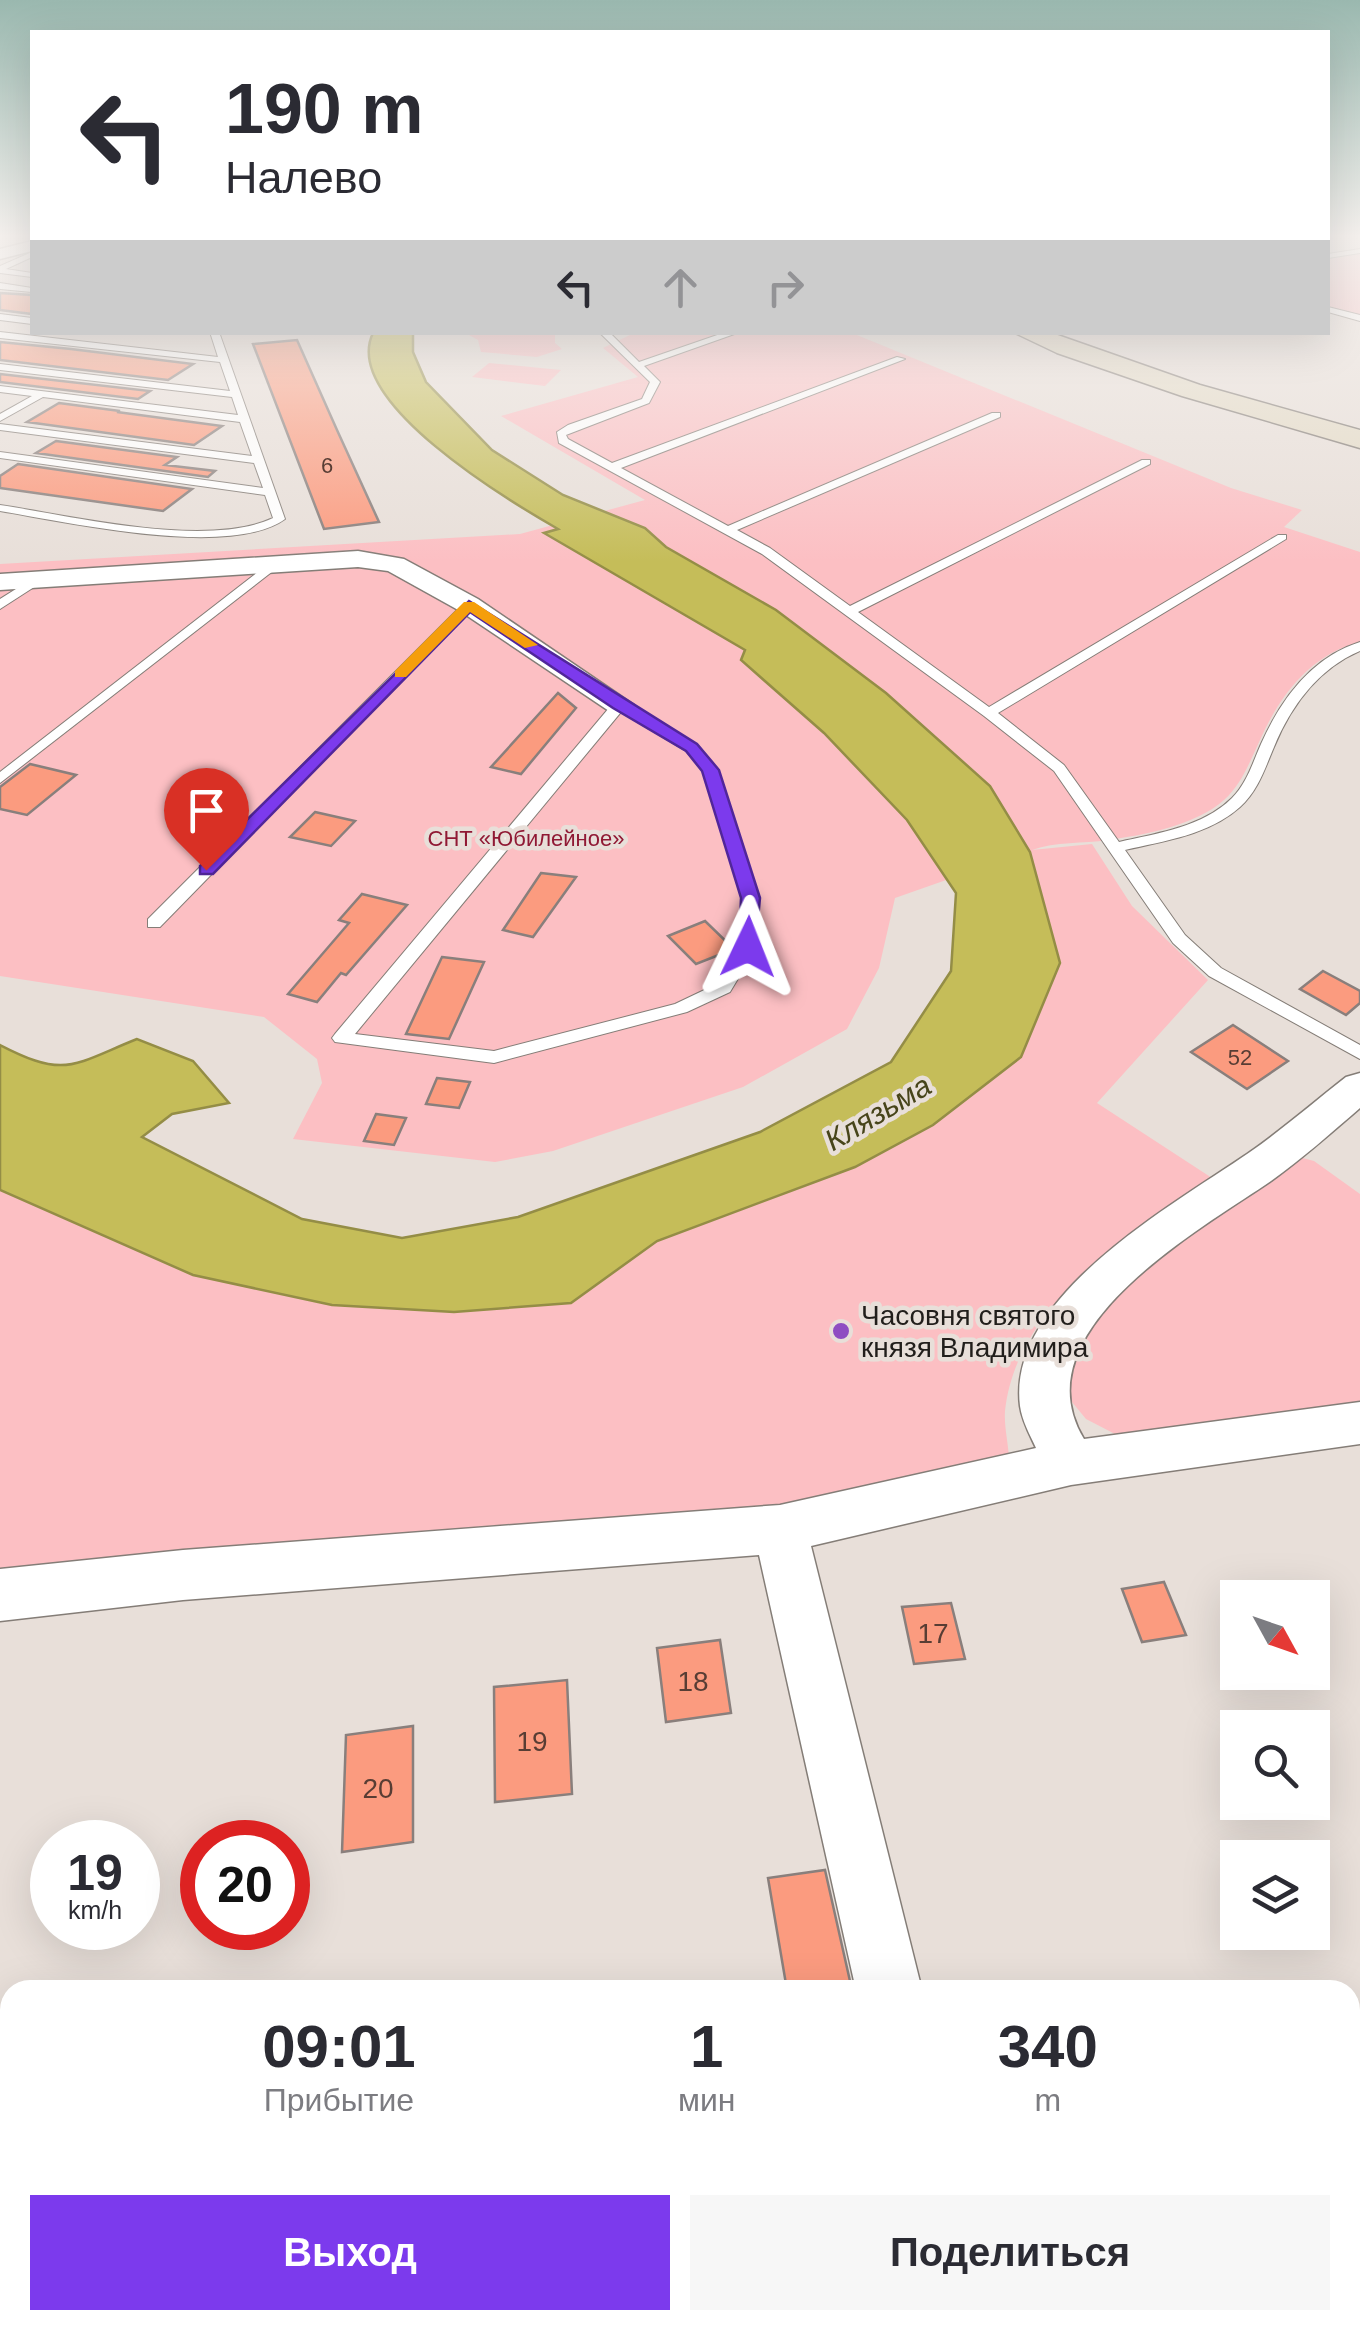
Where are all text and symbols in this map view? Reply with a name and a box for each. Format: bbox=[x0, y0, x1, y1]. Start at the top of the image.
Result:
icon: left bbox=[60, 70, 190, 200]
text: 190 m bbox=[225, 70, 423, 148]
text: Налево bbox=[225, 152, 382, 203]
icon: left bbox=[548, 260, 603, 315]
icon: ahead bbox=[653, 260, 708, 315]
icon: right bbox=[758, 260, 813, 315]
house number: 6 bbox=[321, 453, 333, 478]
pin bbox=[164, 768, 249, 871]
icon: arrive bbox=[179, 783, 234, 838]
park label: СНТ «Юбилейное» bbox=[428, 826, 624, 851]
position arrow bbox=[696, 895, 800, 999]
house number: 52 bbox=[1228, 1045, 1252, 1070]
water label: Клязьма bbox=[819, 1068, 937, 1157]
place label: Часовня святого князя Владимира bbox=[861, 1300, 1089, 1363]
marker: Часовня святого князя Владимира bbox=[830, 1320, 852, 1342]
north arrow bbox=[1220, 1580, 1330, 1690]
map controls bbox=[1220, 1580, 1330, 1950]
house number: 17 bbox=[917, 1618, 949, 1649]
house number: 18 bbox=[677, 1666, 709, 1697]
button: search bbox=[1220, 1710, 1330, 1820]
house number: 19 bbox=[516, 1726, 548, 1757]
house number: 20 bbox=[362, 1773, 394, 1804]
speed limit sign: 20 bbox=[180, 1820, 310, 1950]
button: layers bbox=[1220, 1840, 1330, 1950]
text: 19 bbox=[67, 1845, 123, 1901]
text: km/h bbox=[68, 1896, 122, 1924]
text: 09:01 bbox=[262, 2013, 416, 2080]
text: 1 bbox=[690, 2013, 723, 2080]
text: 340 bbox=[998, 2013, 1098, 2080]
text: Прибытие bbox=[264, 2082, 414, 2118]
text: мин bbox=[678, 2082, 735, 2118]
text: m bbox=[1034, 2082, 1061, 2118]
button: Выход bbox=[30, 2195, 670, 2310]
button: Поделиться bbox=[690, 2195, 1330, 2310]

